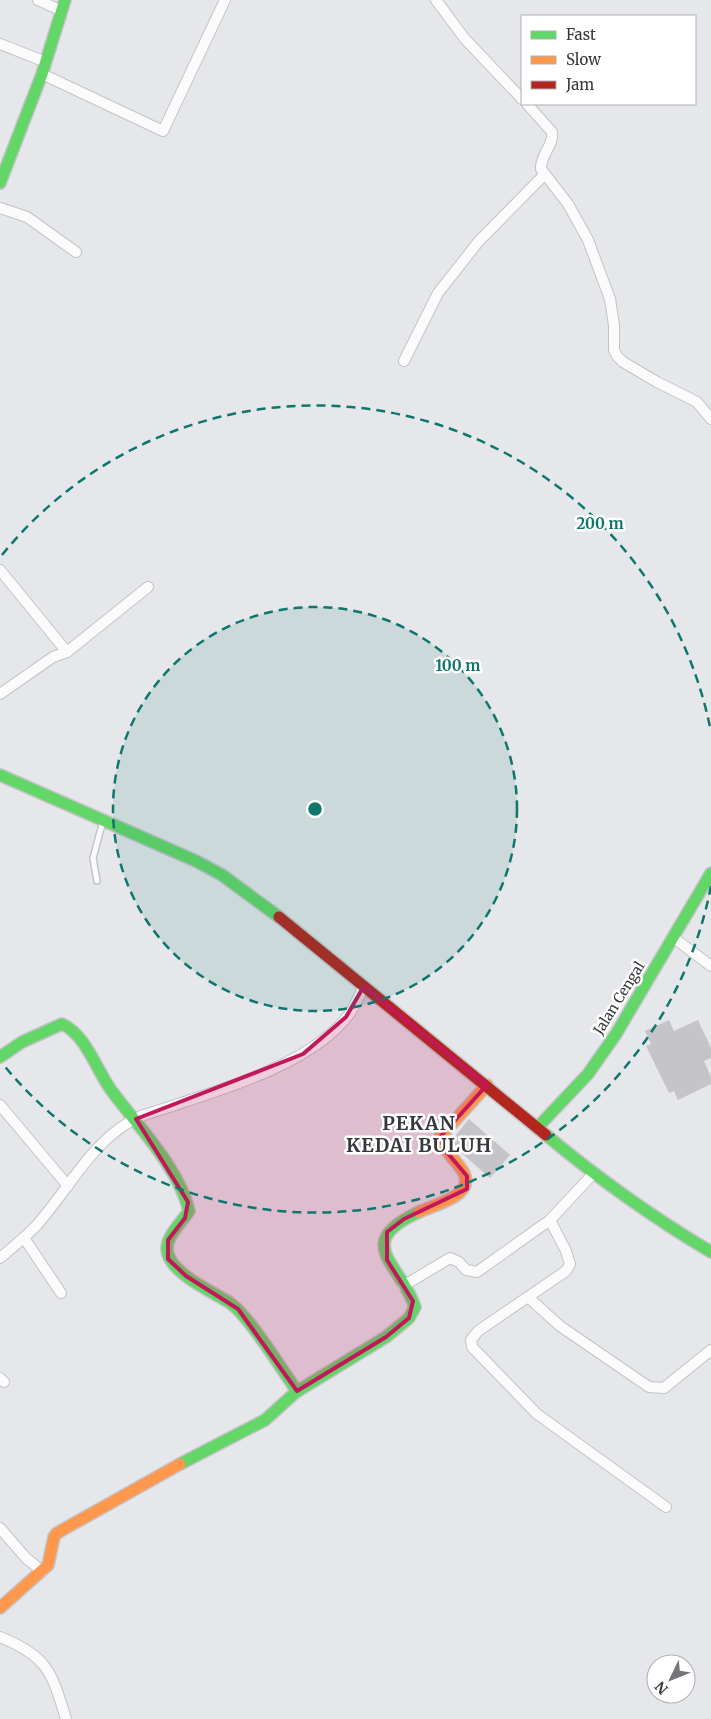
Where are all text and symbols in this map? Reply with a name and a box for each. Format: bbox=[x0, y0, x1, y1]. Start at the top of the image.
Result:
legend bbox=[521, 15, 696, 105]
text: Fast bbox=[566, 25, 596, 44]
text: Slow bbox=[566, 50, 601, 69]
text: Jam bbox=[565, 75, 594, 94]
text: 200 m bbox=[576, 514, 624, 533]
text: 100 m bbox=[436, 656, 480, 675]
centre of rings bbox=[306, 800, 324, 818]
street label: Jalan Cengal bbox=[589, 958, 649, 1039]
district label: PEKAN KEDAI BULUH bbox=[346, 1111, 492, 1157]
north arrow bbox=[646, 1654, 696, 1704]
text: N bbox=[651, 1678, 672, 1698]

